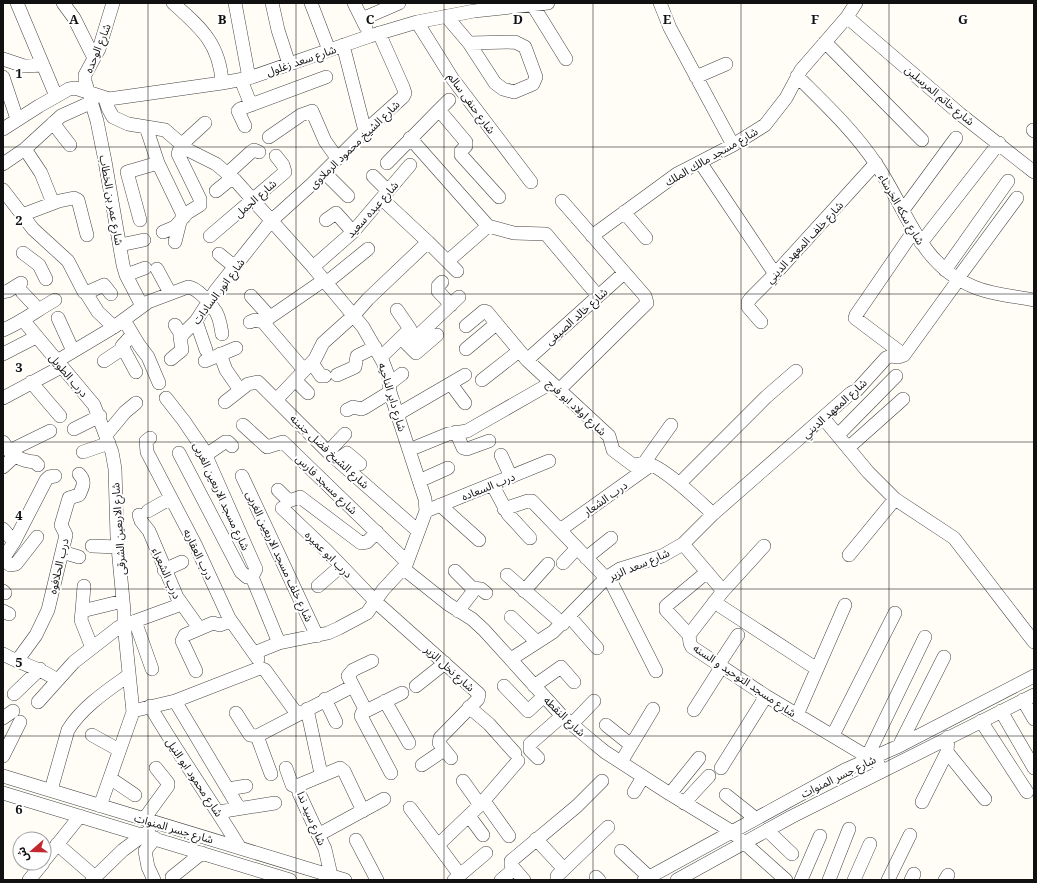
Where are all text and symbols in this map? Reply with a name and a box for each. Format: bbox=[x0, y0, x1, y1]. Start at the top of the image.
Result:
text: A bbox=[69, 10, 79, 28]
text: B bbox=[218, 10, 227, 28]
text: C bbox=[366, 10, 375, 28]
text: D bbox=[513, 10, 523, 28]
text: E bbox=[663, 10, 672, 28]
text: F bbox=[811, 10, 819, 28]
text: G bbox=[958, 10, 968, 28]
street label: شارع الوحده bbox=[80, 21, 115, 75]
street label: شارع سعد زغلول bbox=[264, 41, 339, 80]
street label: شارع خاتم المرسلين bbox=[901, 62, 978, 130]
text: 1 bbox=[15, 64, 23, 82]
street label: شارع حنفى سالم bbox=[443, 70, 499, 138]
street label: شارع الشيخ محمود الرملاوى bbox=[305, 96, 404, 192]
street label: شارع مسجد مالك الملك bbox=[662, 123, 761, 190]
street label: شارع عمر بن الخطاب bbox=[96, 154, 127, 247]
street label: شارع سكه الخرساء bbox=[875, 171, 929, 248]
street label: شارع الجمل bbox=[231, 175, 280, 221]
street label: شارع عبده سعيد bbox=[343, 177, 402, 241]
street label: شارع خلف المعهد الديني bbox=[762, 197, 848, 288]
text: 2 bbox=[15, 211, 23, 229]
street label: شارع انور السادات bbox=[188, 255, 249, 328]
street label: شارع خالد الصيفى bbox=[542, 284, 611, 349]
street label: درب الطويل bbox=[46, 350, 92, 400]
text: 3 bbox=[15, 358, 23, 376]
street label: شارع داير الناحيه bbox=[374, 361, 411, 434]
street label: شارع المعهد الديني bbox=[798, 375, 872, 443]
street label: شارع اولاد ابو فرج bbox=[543, 376, 610, 439]
street label: شارع الشيخ فضل جنينه bbox=[287, 410, 373, 493]
street label: شارع مسجد الاربعين الغربى bbox=[189, 439, 254, 553]
street label: شارع مسجد فارس bbox=[292, 451, 361, 518]
street label: درب السعاده bbox=[459, 468, 517, 504]
street label: درب الشعار bbox=[579, 477, 630, 520]
street label: شارع الاربعين الشرقى bbox=[107, 482, 130, 576]
street label: شارع خلف مسجد الاربعين الغربى bbox=[242, 488, 317, 625]
text: 4 bbox=[15, 506, 23, 524]
street label: درب العقاربه bbox=[180, 526, 218, 582]
street label: درب ابو عميره bbox=[302, 527, 356, 581]
street label: درب الحلافوه bbox=[44, 537, 72, 595]
street label: شارع سعد الزير bbox=[605, 544, 672, 585]
street label: درب الشعراء bbox=[149, 545, 185, 601]
street label: شارع مسجد التوحيد و السنه bbox=[690, 640, 800, 721]
street label: شارع نخل الزير bbox=[420, 641, 478, 695]
text: 5 bbox=[15, 653, 23, 671]
street label: شارع النقطه bbox=[540, 692, 589, 740]
street label: شارع محمود ابو النيل bbox=[162, 735, 227, 820]
street label: شارع جسر المنوات bbox=[798, 751, 879, 802]
street label: شارع سيد ندا bbox=[293, 789, 330, 848]
text: 6 bbox=[15, 800, 23, 818]
street label: شارع جسر المنوات bbox=[132, 810, 216, 848]
north arrow bbox=[12, 831, 52, 871]
text: ش bbox=[13, 845, 32, 864]

